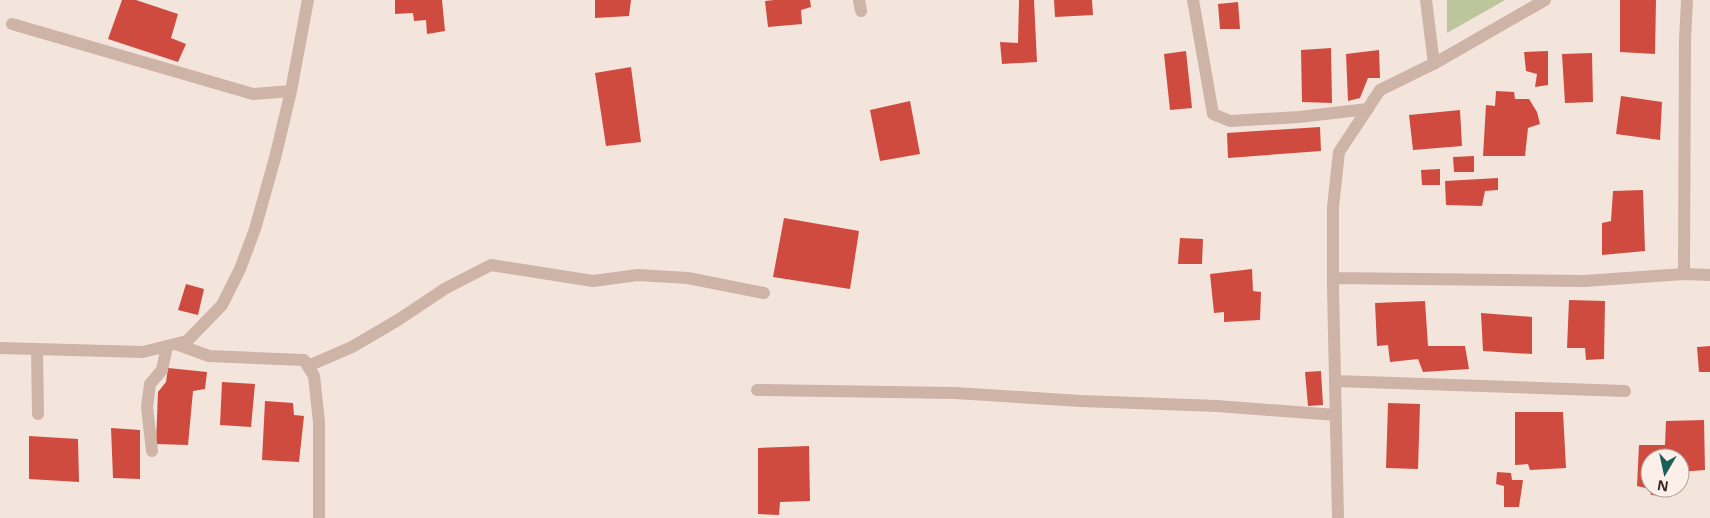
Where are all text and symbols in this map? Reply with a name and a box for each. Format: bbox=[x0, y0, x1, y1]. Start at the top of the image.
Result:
north arrow bbox=[1640, 448, 1690, 498]
text: N bbox=[1656, 476, 1670, 497]

